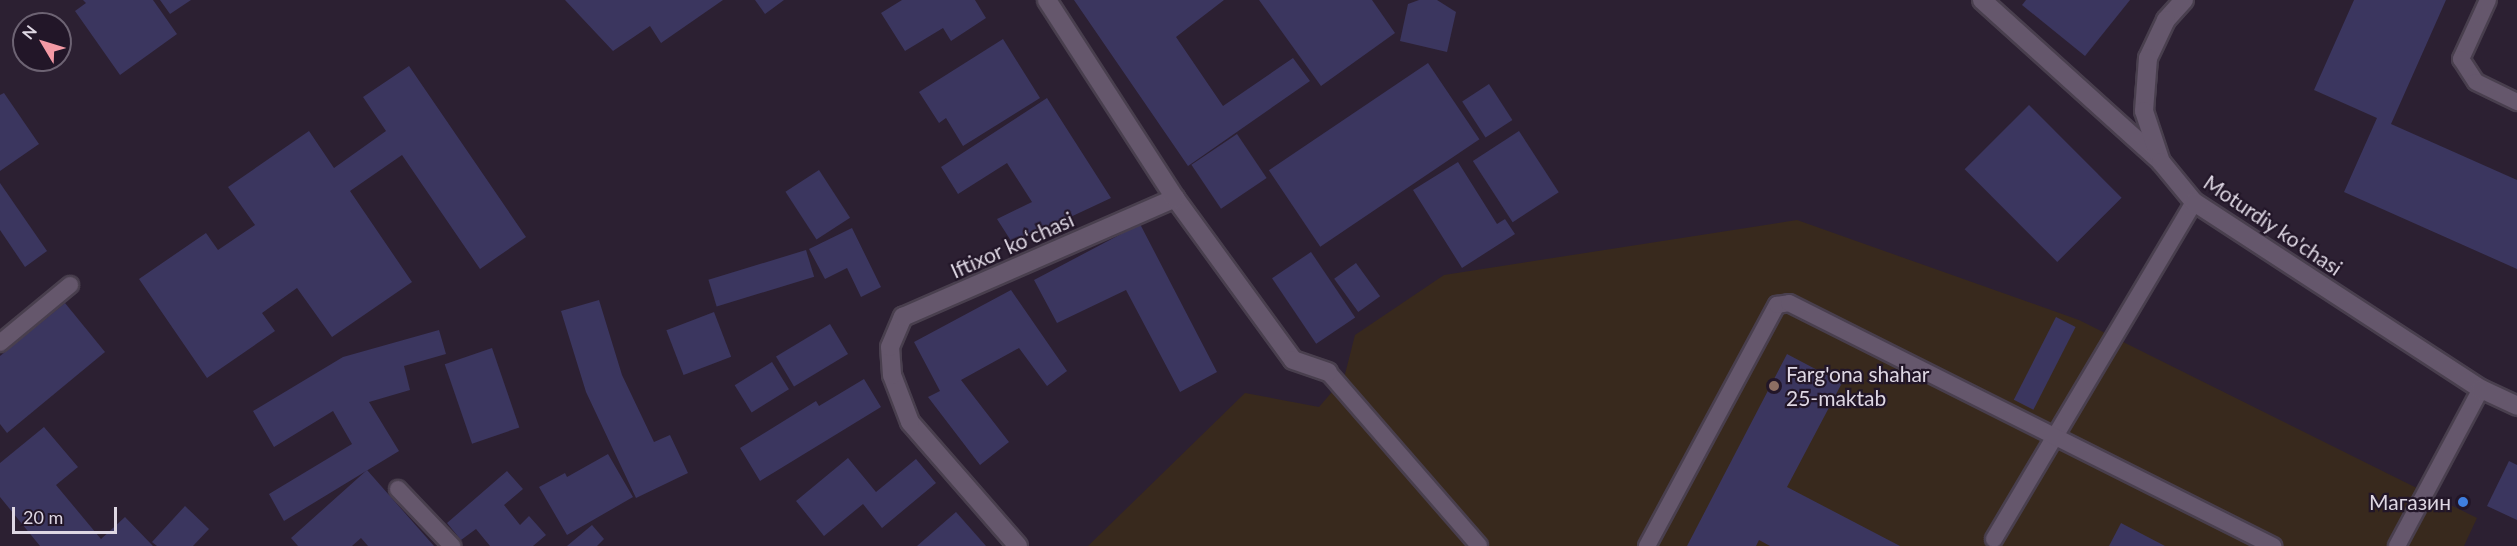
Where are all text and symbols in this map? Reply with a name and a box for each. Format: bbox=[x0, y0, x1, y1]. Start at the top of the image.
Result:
north arrow bbox=[12, 12, 72, 72]
text: N bbox=[18, 21, 40, 43]
street label: Moturdiy ko'chasi bbox=[2199, 169, 2347, 281]
street label: Iftixor koʻchasi bbox=[946, 207, 1078, 283]
place label: Farg'ona shahar 25-maktab bbox=[1786, 361, 1929, 411]
marker: Farg'ona shahar 25-maktab bbox=[1767, 379, 1781, 393]
place label: Магазин bbox=[2369, 489, 2451, 515]
scale bar bbox=[15, 495, 120, 533]
marker: Магазин bbox=[2456, 495, 2470, 509]
text: 20 m bbox=[23, 506, 63, 528]

